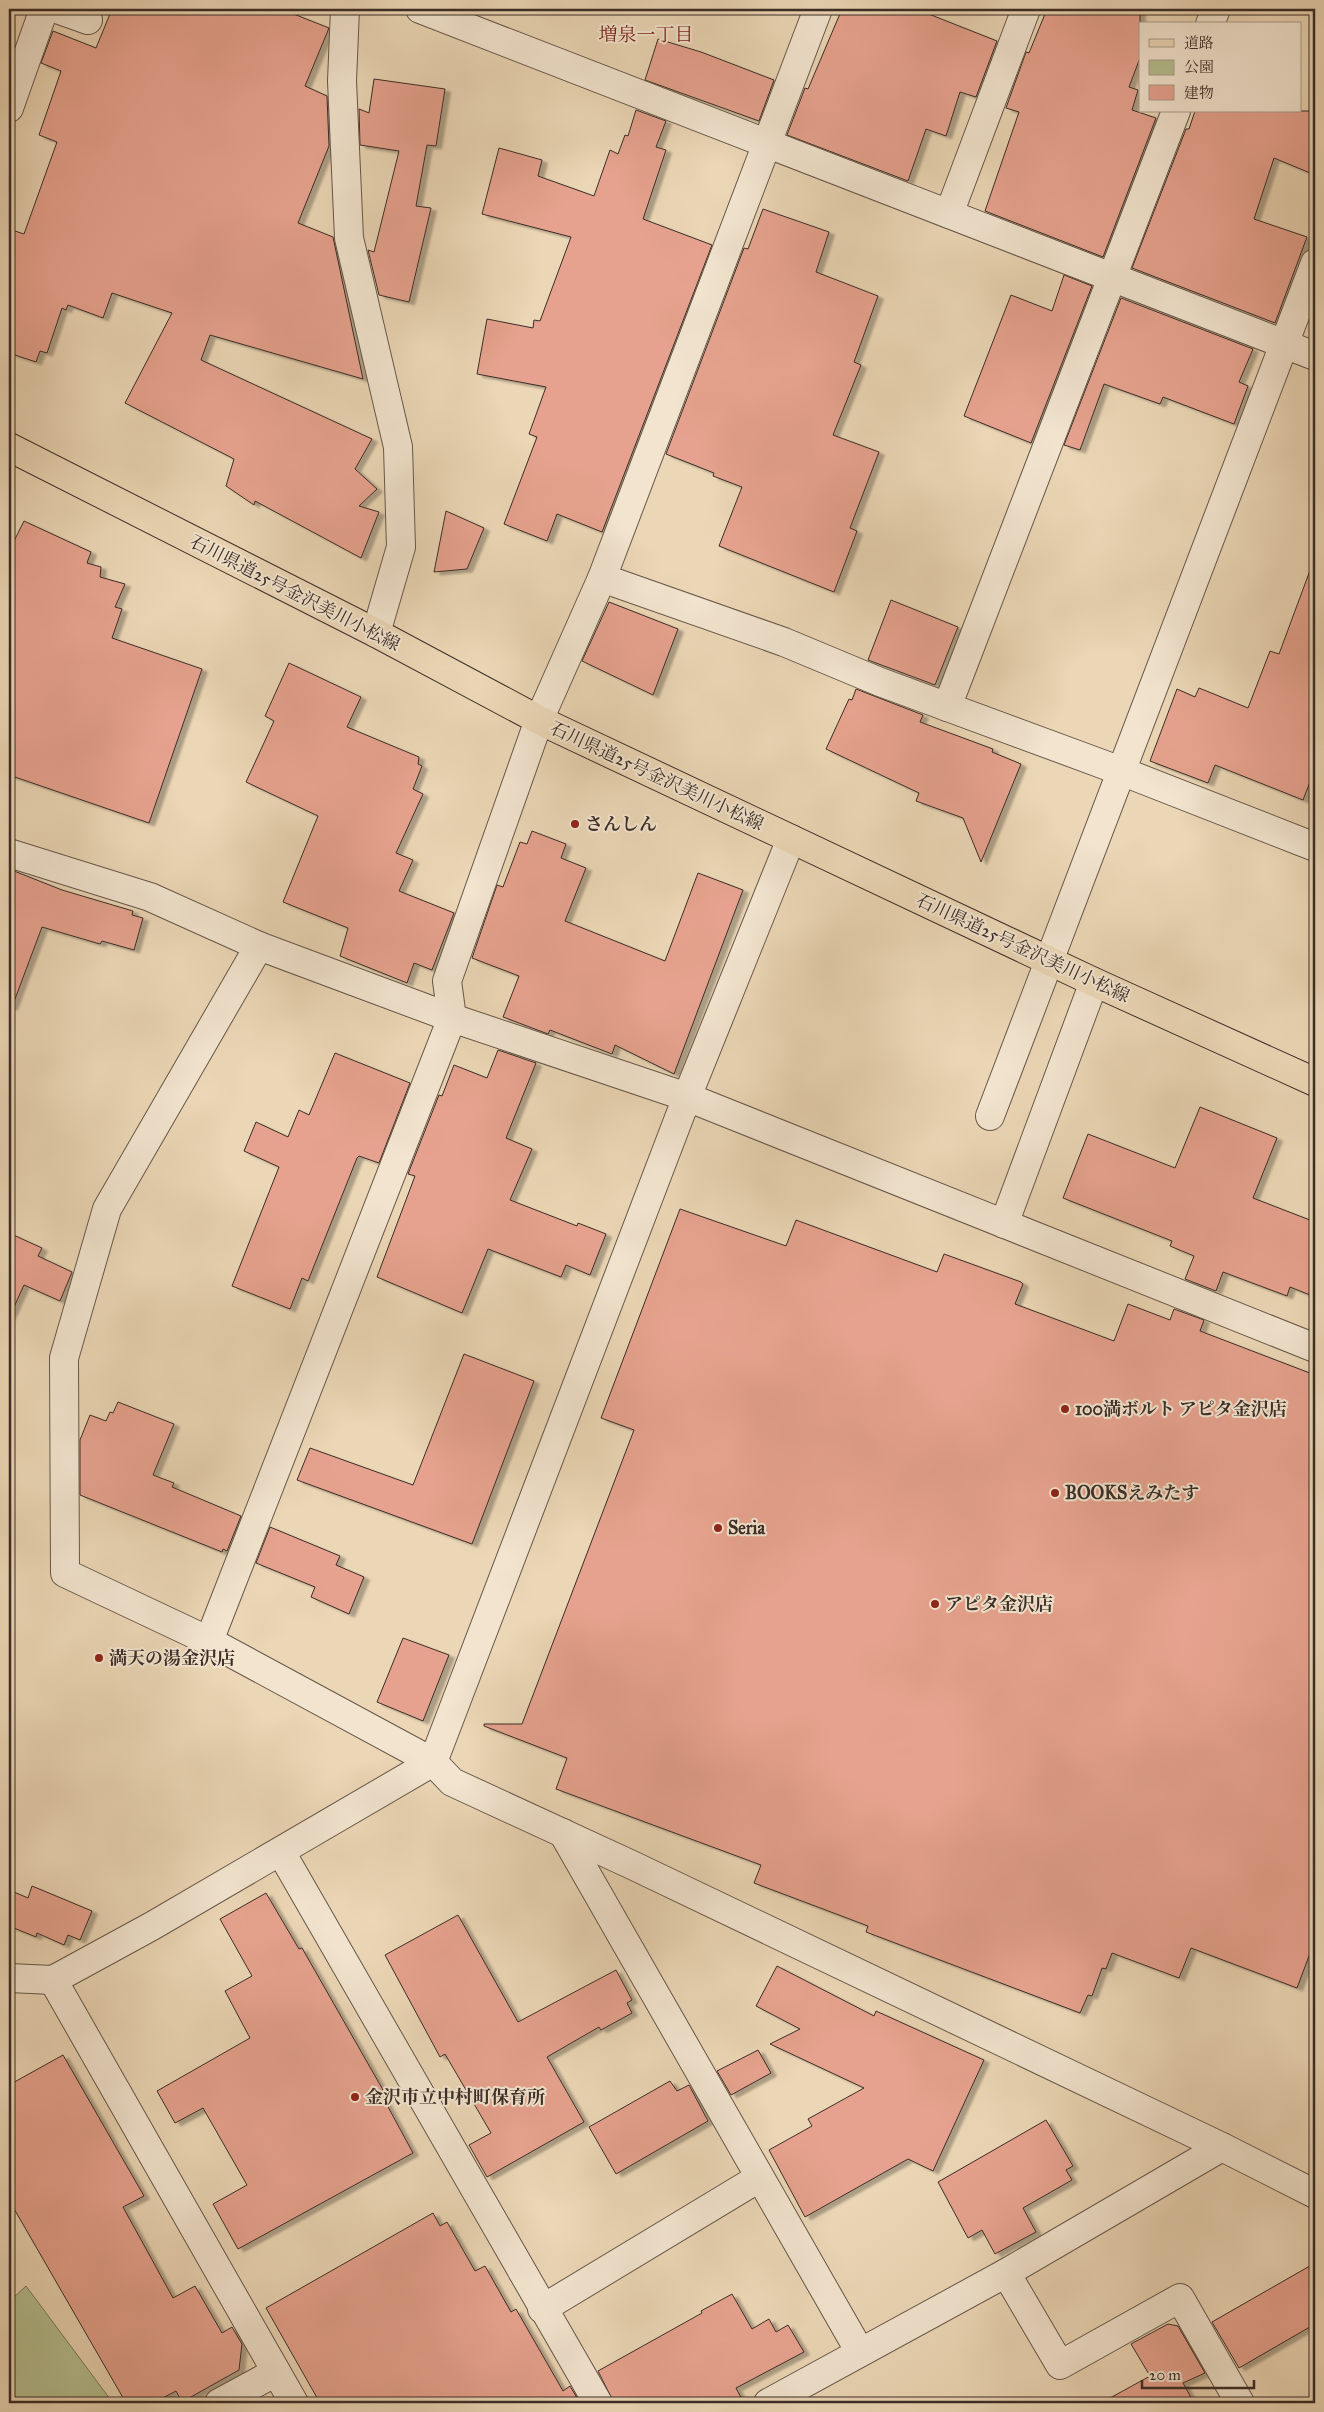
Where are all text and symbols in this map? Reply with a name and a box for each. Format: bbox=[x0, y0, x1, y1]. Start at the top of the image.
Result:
legend bbox=[1139, 22, 1302, 112]
district label: 増泉一丁目 bbox=[598, 23, 694, 46]
text: 道路 bbox=[1184, 34, 1214, 52]
text: 公園 bbox=[1184, 58, 1214, 76]
text: 建物 bbox=[1184, 84, 1214, 102]
street label: 石川県道25号金沢美川小松線 bbox=[186, 530, 404, 656]
street label: 石川県道25号金沢美川小松線 bbox=[547, 717, 767, 835]
place label: さんしん bbox=[585, 813, 657, 835]
marker: さんしん bbox=[569, 818, 581, 830]
street label: 石川県道25号金沢美川小松線 bbox=[913, 889, 1133, 1007]
place label: 100満ボルト アピタ金沢店 bbox=[1075, 1398, 1287, 1420]
marker: 100満ボルト アピタ金沢店 bbox=[1059, 1403, 1071, 1415]
place label: BOOKSえみたす bbox=[1065, 1482, 1199, 1504]
marker: BOOKSえみたす bbox=[1049, 1487, 1061, 1499]
place label: Seria bbox=[728, 1517, 766, 1539]
marker: Seria bbox=[712, 1522, 724, 1534]
place label: アピタ金沢店 bbox=[945, 1593, 1053, 1615]
marker: アピタ金沢店 bbox=[929, 1598, 941, 1610]
place label: 満天の湯金沢店 bbox=[109, 1647, 235, 1669]
marker: 満天の湯金沢店 bbox=[93, 1652, 105, 1664]
place label: 金沢市立中村町保育所 bbox=[365, 2086, 545, 2108]
marker: 金沢市立中村町保育所 bbox=[349, 2091, 361, 2103]
scale bar bbox=[1142, 2357, 1254, 2389]
text: 20 m bbox=[1149, 2366, 1181, 2384]

